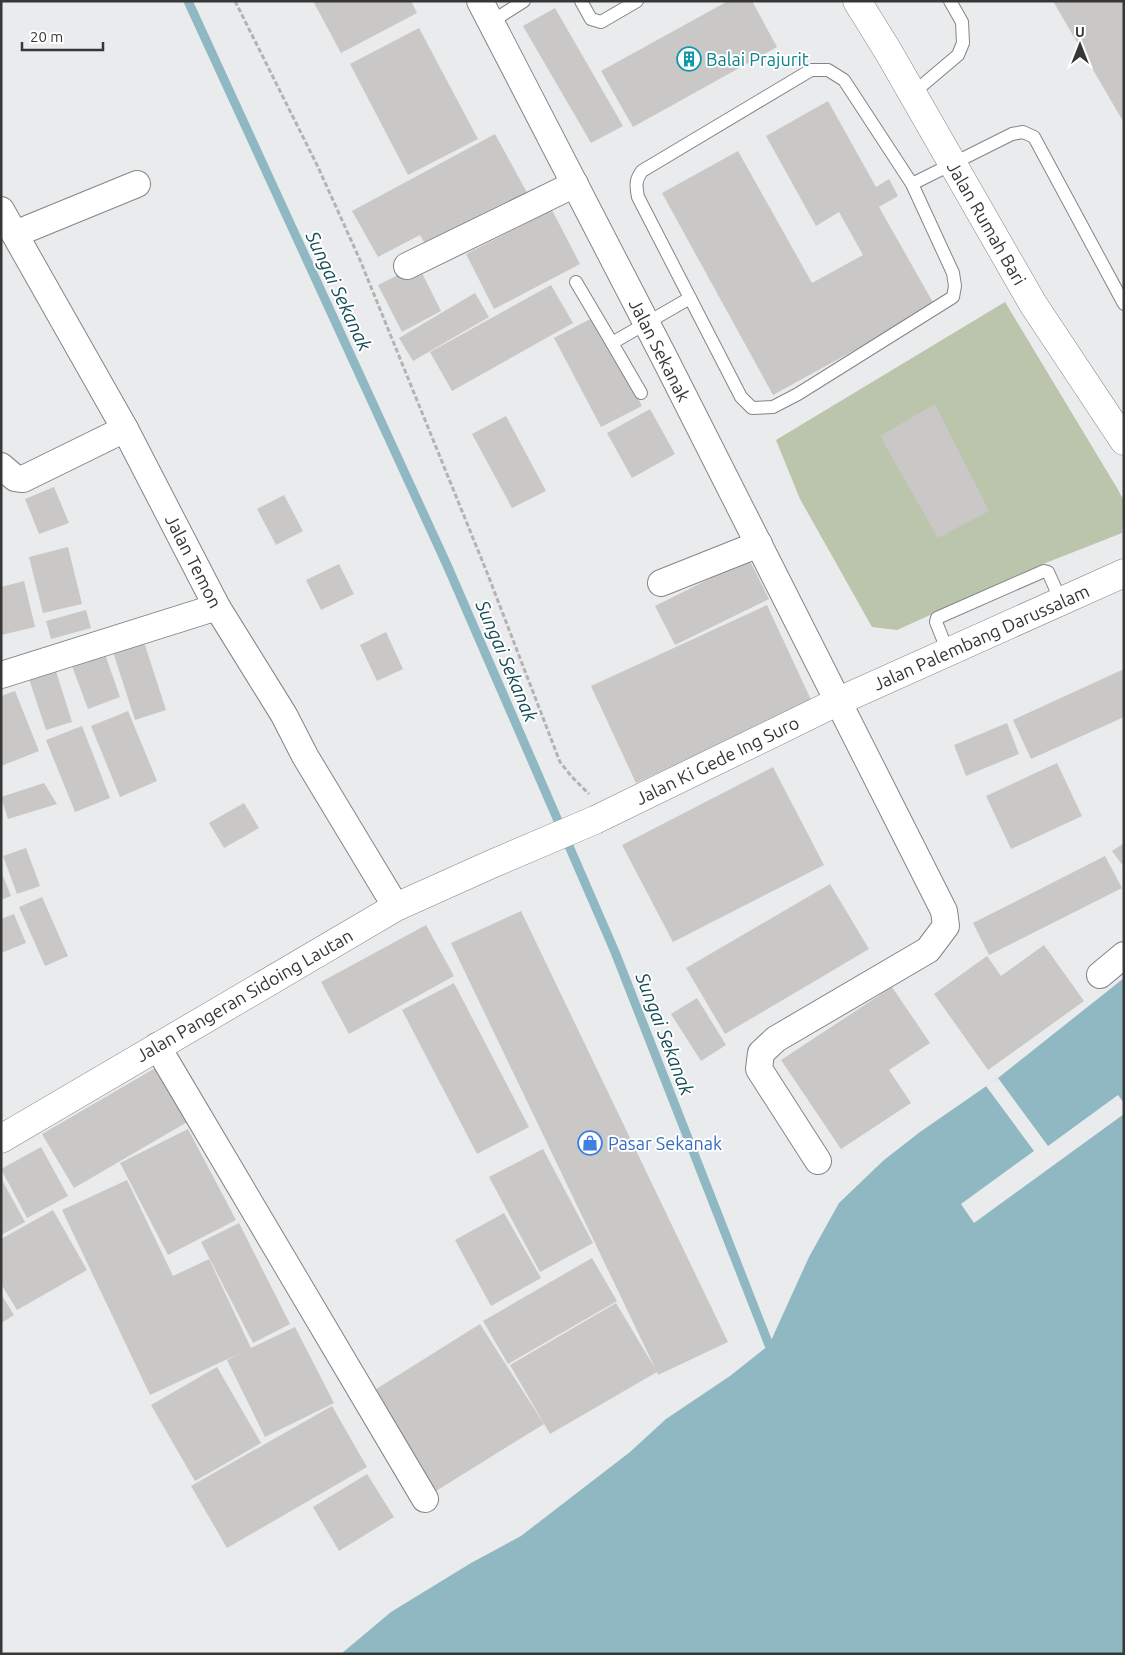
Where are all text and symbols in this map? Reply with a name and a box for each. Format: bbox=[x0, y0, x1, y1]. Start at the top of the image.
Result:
scale bar bbox=[22, 20, 104, 52]
north arrow bbox=[1055, 20, 1105, 70]
text: U bbox=[1075, 24, 1085, 40]
text: 20 m bbox=[30, 28, 63, 45]
building icon: Balai Prajurit bbox=[676, 46, 702, 72]
place label: Balai Prajurit bbox=[706, 49, 809, 69]
street label: Jalan Rumah Bari bbox=[944, 158, 1030, 288]
water label: Sungai Sekanak bbox=[301, 227, 376, 355]
street label: Jalan Sekanak bbox=[625, 295, 695, 405]
street label: Jalan Temon bbox=[162, 511, 226, 611]
street label: Jalan Palembang Darussalam bbox=[870, 580, 1092, 694]
water label: Sungai Sekanak bbox=[471, 596, 543, 725]
street label: Jalan Ki Gede Ing Suro bbox=[632, 712, 802, 808]
street label: Jalan Pangeran Sidoing Lautan bbox=[132, 925, 356, 1065]
water label: Sungai Sekanak bbox=[631, 969, 699, 1099]
shop icon: Pasar Sekanak bbox=[577, 1130, 603, 1156]
place label: Pasar Sekanak bbox=[608, 1133, 722, 1153]

